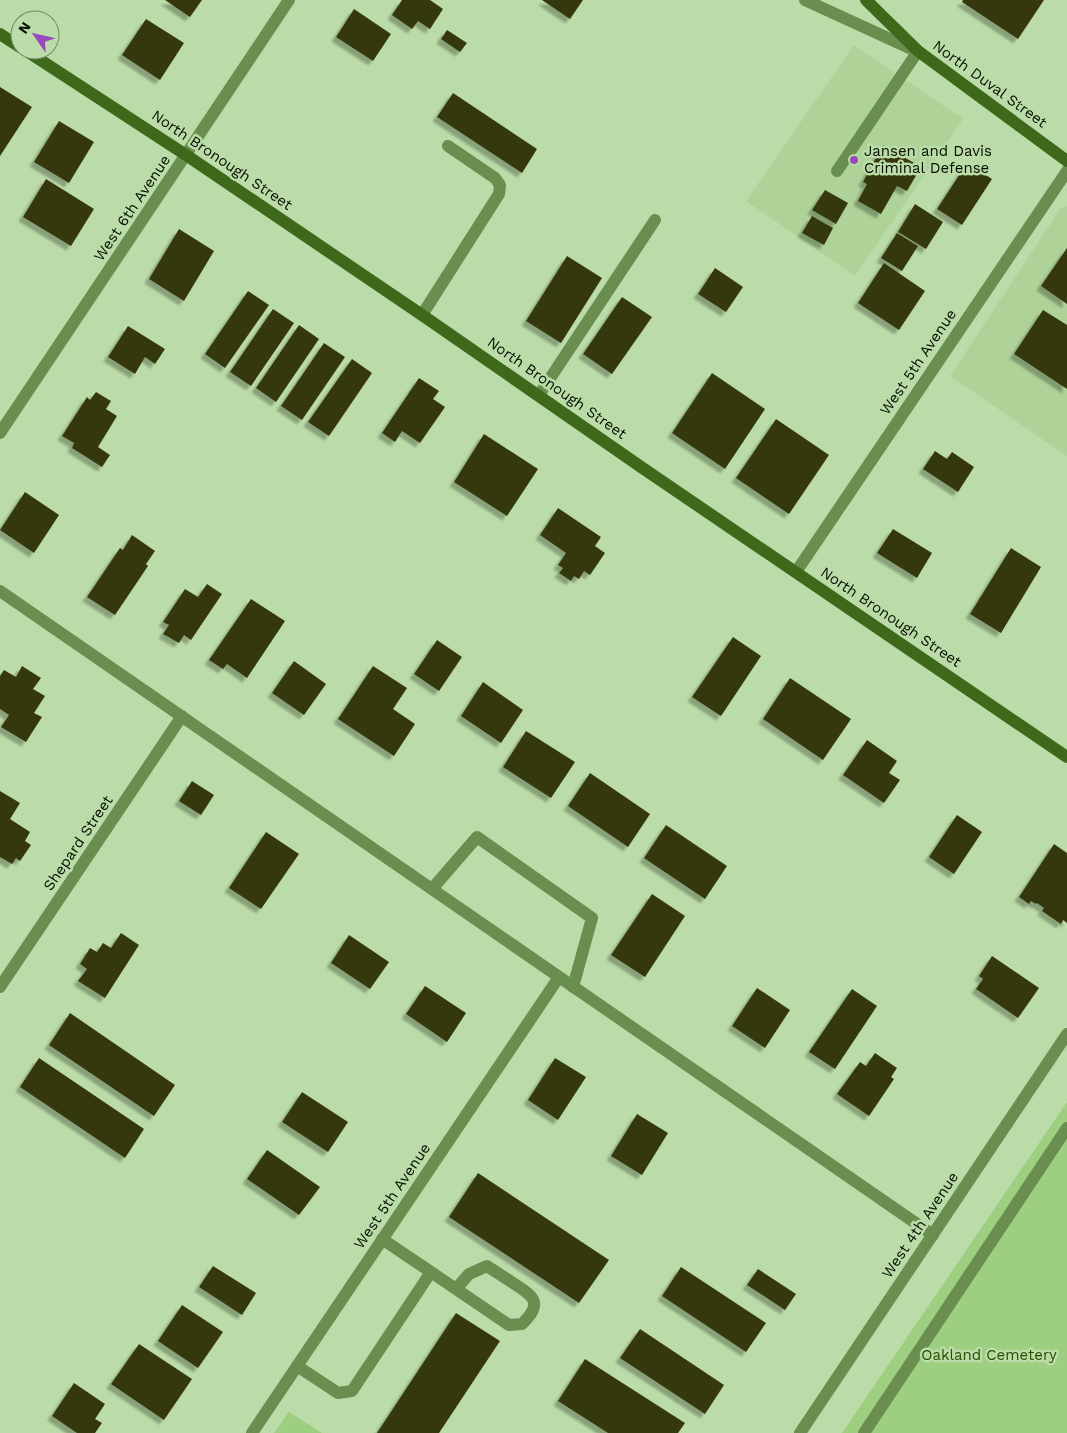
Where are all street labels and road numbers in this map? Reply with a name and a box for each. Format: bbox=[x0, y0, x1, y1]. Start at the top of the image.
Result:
street label: North Duval Street bbox=[929, 37, 1051, 132]
street label: North Bronough Street bbox=[148, 106, 296, 214]
street label: West 6th Avenue bbox=[90, 152, 174, 264]
street label: West 5th Avenue bbox=[876, 306, 960, 418]
street label: North Bronough Street bbox=[484, 333, 631, 443]
street label: North Bronough Street bbox=[817, 563, 965, 671]
street label: Shepard Street bbox=[39, 791, 117, 894]
street label: West 5th Avenue bbox=[350, 1140, 434, 1252]
street label: West 4th Avenue bbox=[878, 1168, 962, 1282]

